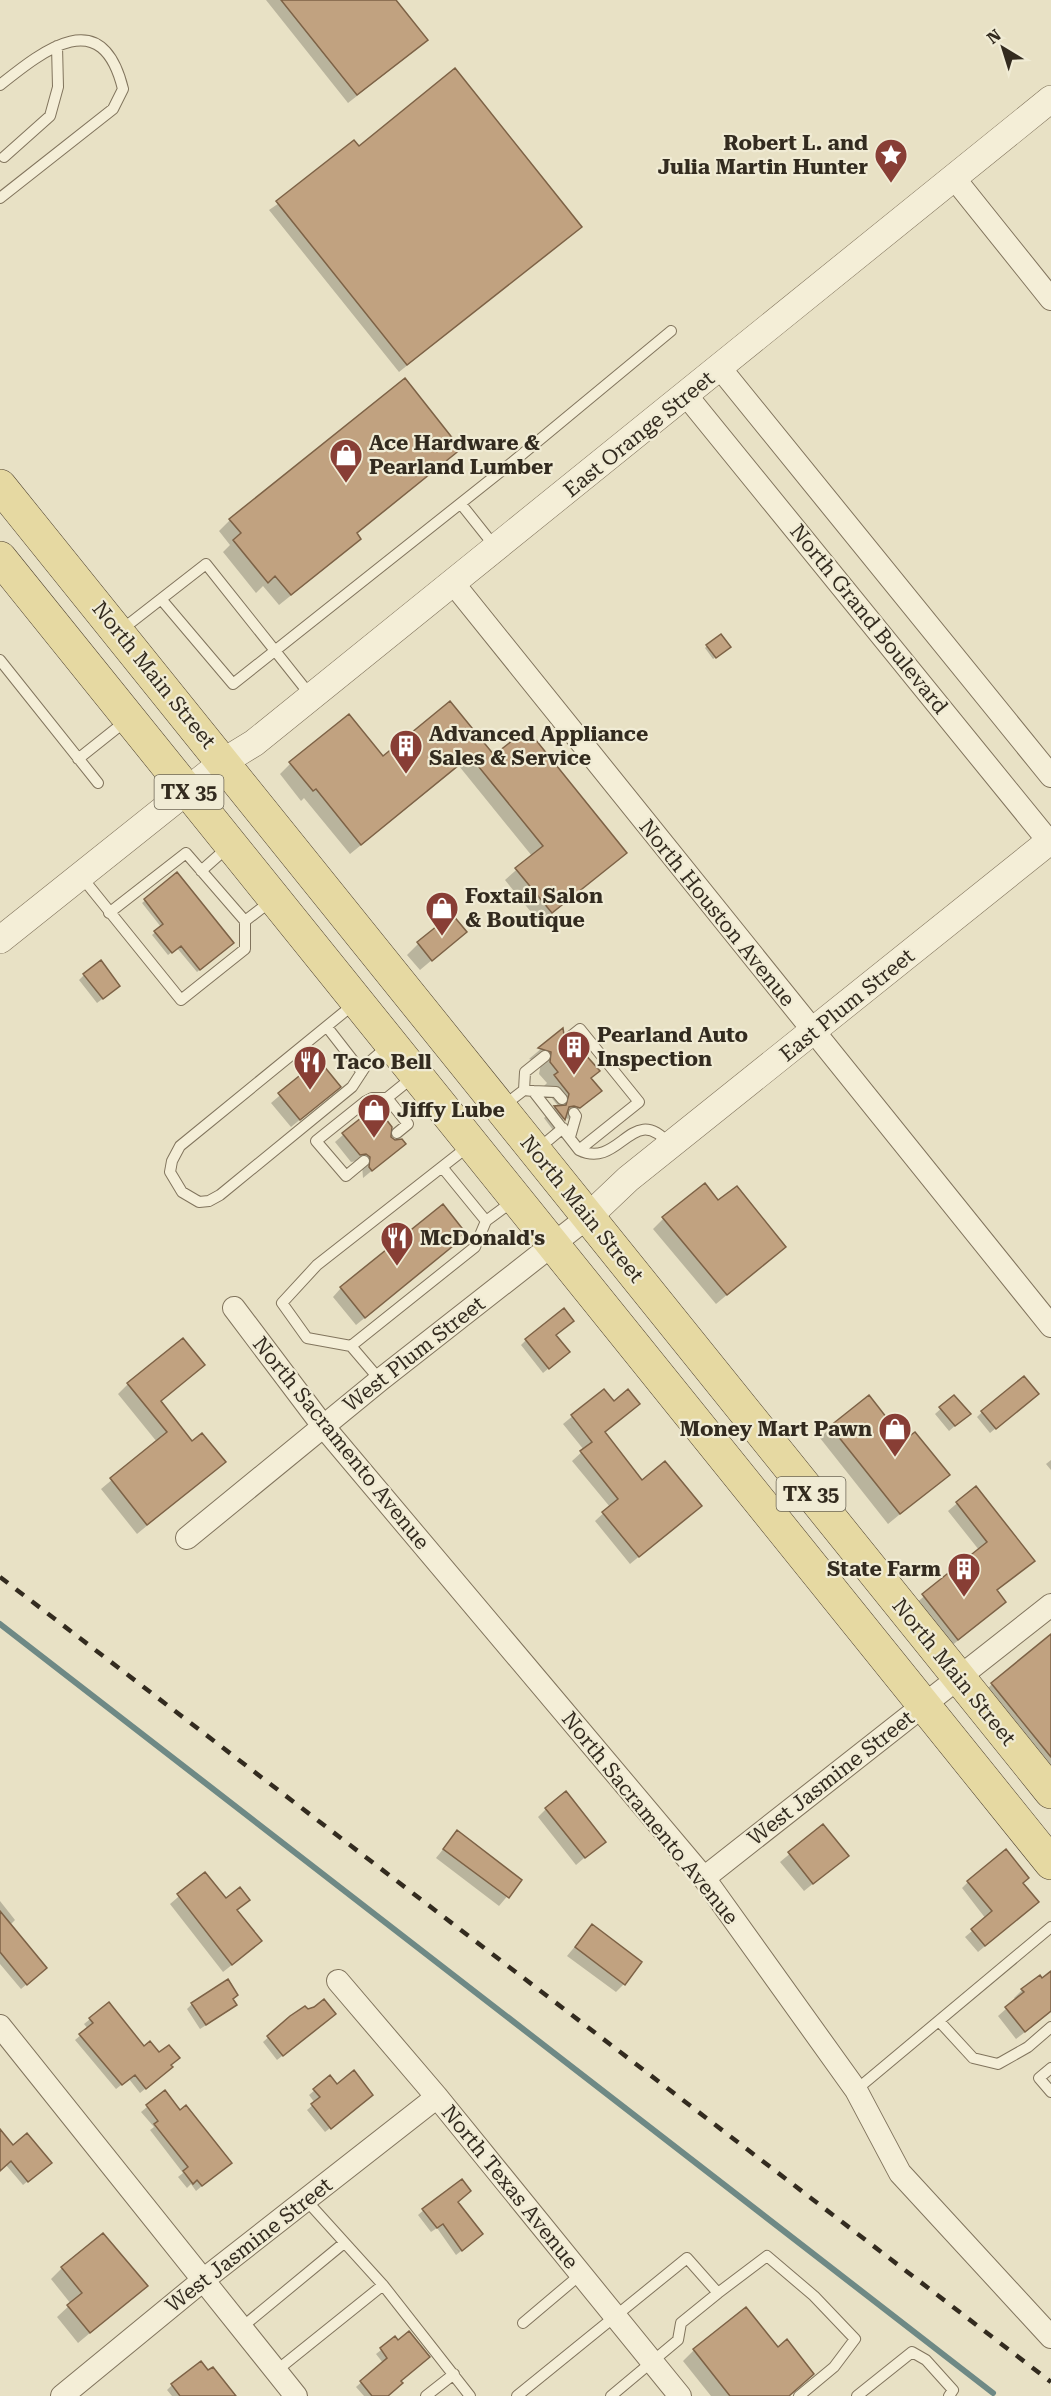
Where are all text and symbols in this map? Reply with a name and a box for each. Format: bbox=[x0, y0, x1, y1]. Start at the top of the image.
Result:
north arrow bbox=[973, 18, 1033, 78]
text: N bbox=[983, 25, 1005, 48]
place label: Robert L. and Julia Martin Hunter bbox=[658, 131, 868, 179]
place icon: Robert L. and Julia Martin Hunter bbox=[873, 137, 909, 184]
street label: East Orange Street bbox=[559, 366, 719, 502]
place label: Ace Hardware & Pearland Lumber bbox=[369, 431, 553, 479]
shop icon: Ace Hardware & Pearland Lumber bbox=[328, 437, 364, 484]
street label: North Grand Boulevard bbox=[785, 519, 953, 719]
street label: North Main Street bbox=[87, 597, 221, 753]
place label: Advanced Appliance Sales & Service bbox=[429, 722, 648, 770]
building icon: Advanced Appliance Sales & Service bbox=[388, 728, 424, 775]
road number: TX 35 bbox=[154, 775, 224, 809]
street label: North Houston Avenue bbox=[634, 815, 800, 1011]
place label: Foxtail Salon & Boutique bbox=[465, 884, 603, 932]
shop icon: Foxtail Salon & Boutique bbox=[424, 890, 460, 937]
street label: East Plum Street bbox=[775, 943, 919, 1066]
place label: Pearland Auto Inspection bbox=[597, 1023, 748, 1071]
building icon: Pearland Auto Inspection bbox=[556, 1029, 592, 1076]
restaurant icon: Taco Bell bbox=[292, 1044, 328, 1091]
place label: Taco Bell bbox=[333, 1050, 432, 1074]
shop icon: Jiffy Lube bbox=[356, 1092, 392, 1139]
place label: Jiffy Lube bbox=[397, 1098, 505, 1122]
street label: North Main Street bbox=[515, 1131, 649, 1287]
restaurant icon: McDonald's bbox=[379, 1220, 415, 1267]
place label: McDonald's bbox=[420, 1226, 545, 1250]
street label: West Plum Street bbox=[339, 1291, 490, 1417]
street label: North Sacramento Avenue bbox=[248, 1332, 434, 1554]
shop icon: Money Mart Pawn bbox=[877, 1411, 913, 1458]
place label: Money Mart Pawn bbox=[680, 1417, 872, 1441]
road number: TX 35 bbox=[776, 1477, 846, 1511]
building icon: State Farm bbox=[946, 1551, 982, 1598]
place label: State Farm bbox=[827, 1557, 941, 1581]
street label: North Main Street bbox=[887, 1594, 1021, 1750]
street label: West Jasmine Street bbox=[743, 1706, 919, 1850]
street label: North Sacramento Avenue bbox=[557, 1707, 743, 1929]
street label: North Texas Avenue bbox=[437, 2100, 583, 2274]
street label: West Jasmine Street bbox=[161, 2173, 337, 2317]

